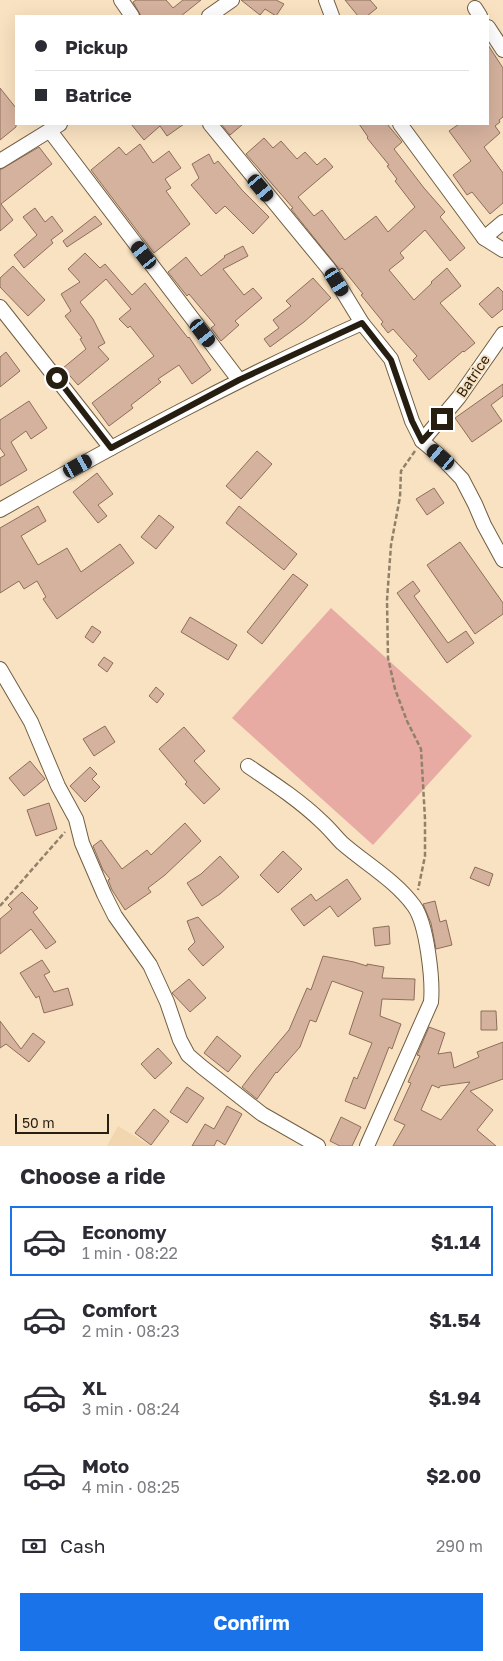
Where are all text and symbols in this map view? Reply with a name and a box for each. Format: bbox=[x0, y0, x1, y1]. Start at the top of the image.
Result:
text: Pickup bbox=[65, 35, 128, 58]
text: Batrice bbox=[65, 83, 132, 106]
car bbox=[245, 172, 276, 204]
car bbox=[128, 239, 159, 271]
car bbox=[322, 265, 351, 299]
car bbox=[187, 317, 218, 349]
street label: Batrice bbox=[452, 351, 493, 400]
route start bbox=[46, 367, 68, 389]
route end bbox=[431, 408, 453, 430]
car bbox=[424, 442, 457, 472]
car bbox=[61, 452, 94, 480]
scale bar bbox=[15, 1111, 109, 1134]
text: 50 m bbox=[22, 1114, 55, 1131]
text: Choose a ride bbox=[20, 1162, 166, 1189]
icon: car bbox=[22, 1219, 67, 1264]
text: Economy bbox=[82, 1220, 167, 1243]
text: $1.14 bbox=[431, 1230, 481, 1253]
text: 1 min · 08:22 bbox=[82, 1243, 178, 1263]
icon: car bbox=[22, 1297, 67, 1342]
text: Comfort bbox=[82, 1298, 157, 1321]
text: $1.54 bbox=[429, 1308, 481, 1331]
text: 2 min · 08:23 bbox=[82, 1321, 180, 1341]
icon: car bbox=[22, 1375, 67, 1420]
text: XL bbox=[82, 1376, 107, 1399]
text: $1.94 bbox=[428, 1386, 481, 1409]
text: 3 min · 08:24 bbox=[82, 1399, 180, 1419]
icon: car bbox=[22, 1453, 67, 1498]
text: Moto bbox=[82, 1454, 129, 1477]
text: $2.00 bbox=[426, 1464, 481, 1487]
text: 4 min · 08:25 bbox=[82, 1477, 180, 1497]
icon: cash bbox=[20, 1532, 48, 1560]
text: Cash bbox=[60, 1534, 105, 1557]
text: 290 m bbox=[436, 1536, 483, 1556]
button: Confirm bbox=[20, 1593, 483, 1651]

